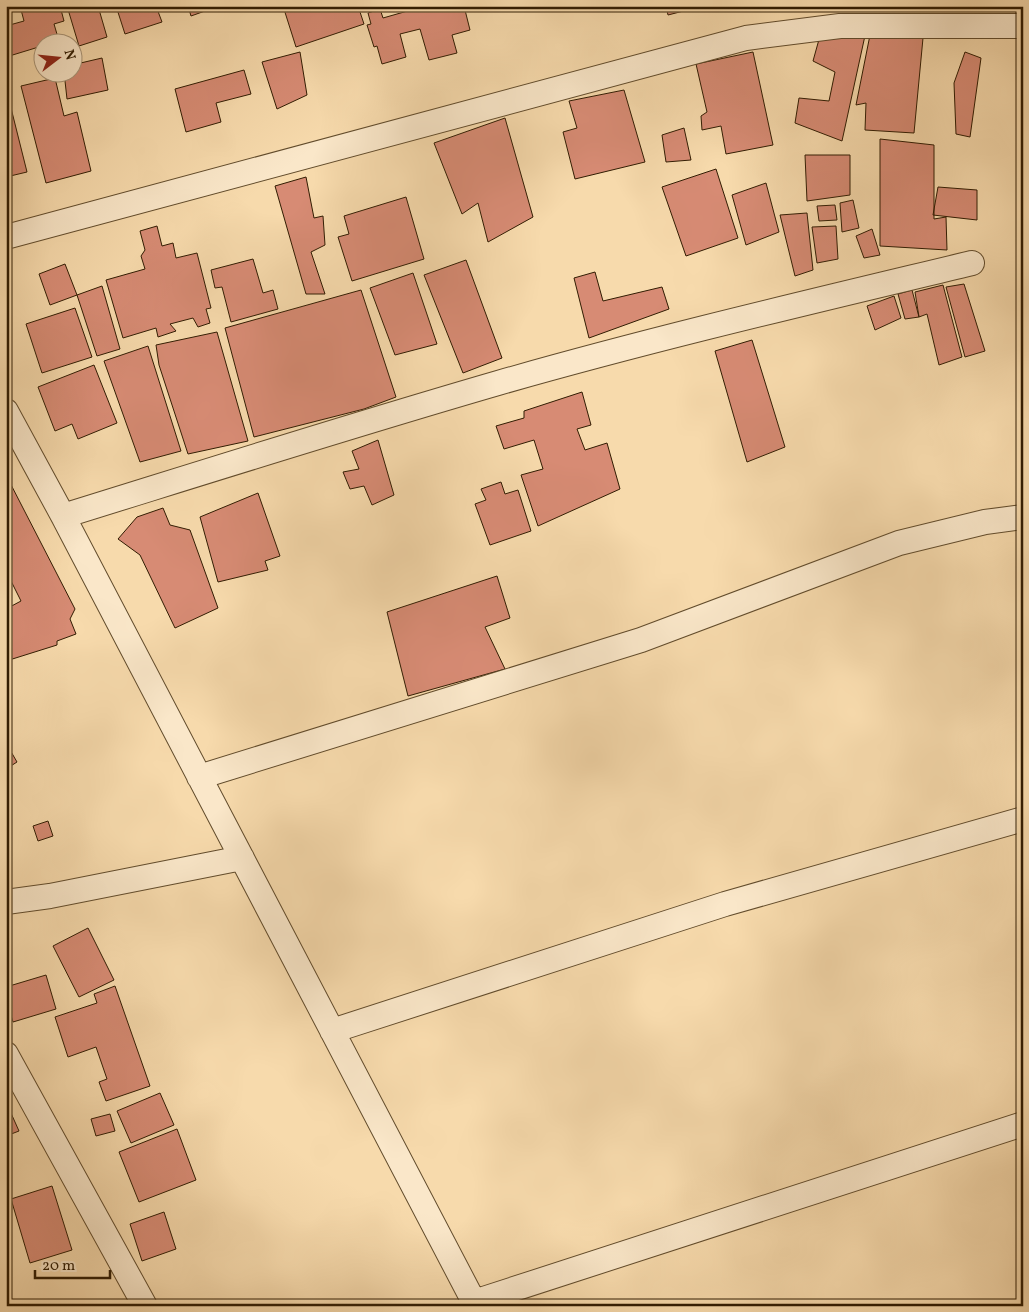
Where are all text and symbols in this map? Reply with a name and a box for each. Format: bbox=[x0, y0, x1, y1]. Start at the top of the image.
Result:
north arrow bbox=[32, 32, 82, 82]
text: N bbox=[59, 47, 80, 62]
scale bar bbox=[35, 1247, 110, 1279]
text: 20 m bbox=[42, 1256, 75, 1277]

